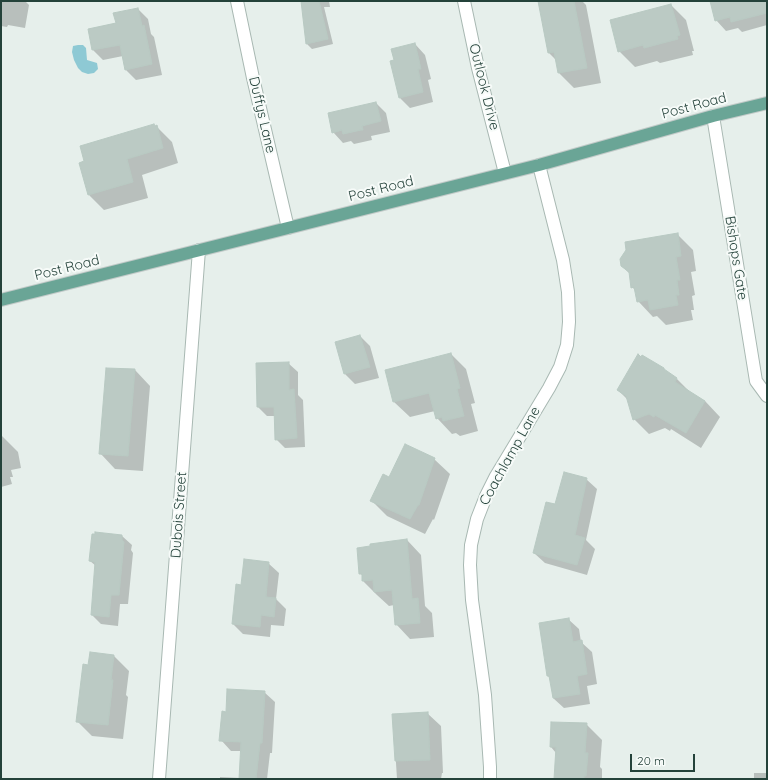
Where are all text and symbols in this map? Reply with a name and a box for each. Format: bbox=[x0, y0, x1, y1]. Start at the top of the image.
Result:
street label: Outlook Drive bbox=[465, 42, 503, 132]
street label: Duffys Lane bbox=[245, 75, 279, 155]
street label: Post Road bbox=[660, 89, 728, 123]
street label: Post Road bbox=[347, 173, 415, 205]
street label: Bishops Gate bbox=[721, 215, 751, 301]
street label: Post Road bbox=[33, 252, 101, 284]
street label: Coachlamp Lane bbox=[476, 404, 544, 508]
street label: Dubois Street bbox=[168, 471, 190, 559]
scale bar bbox=[632, 746, 697, 772]
text: 20 m bbox=[637, 753, 665, 768]

